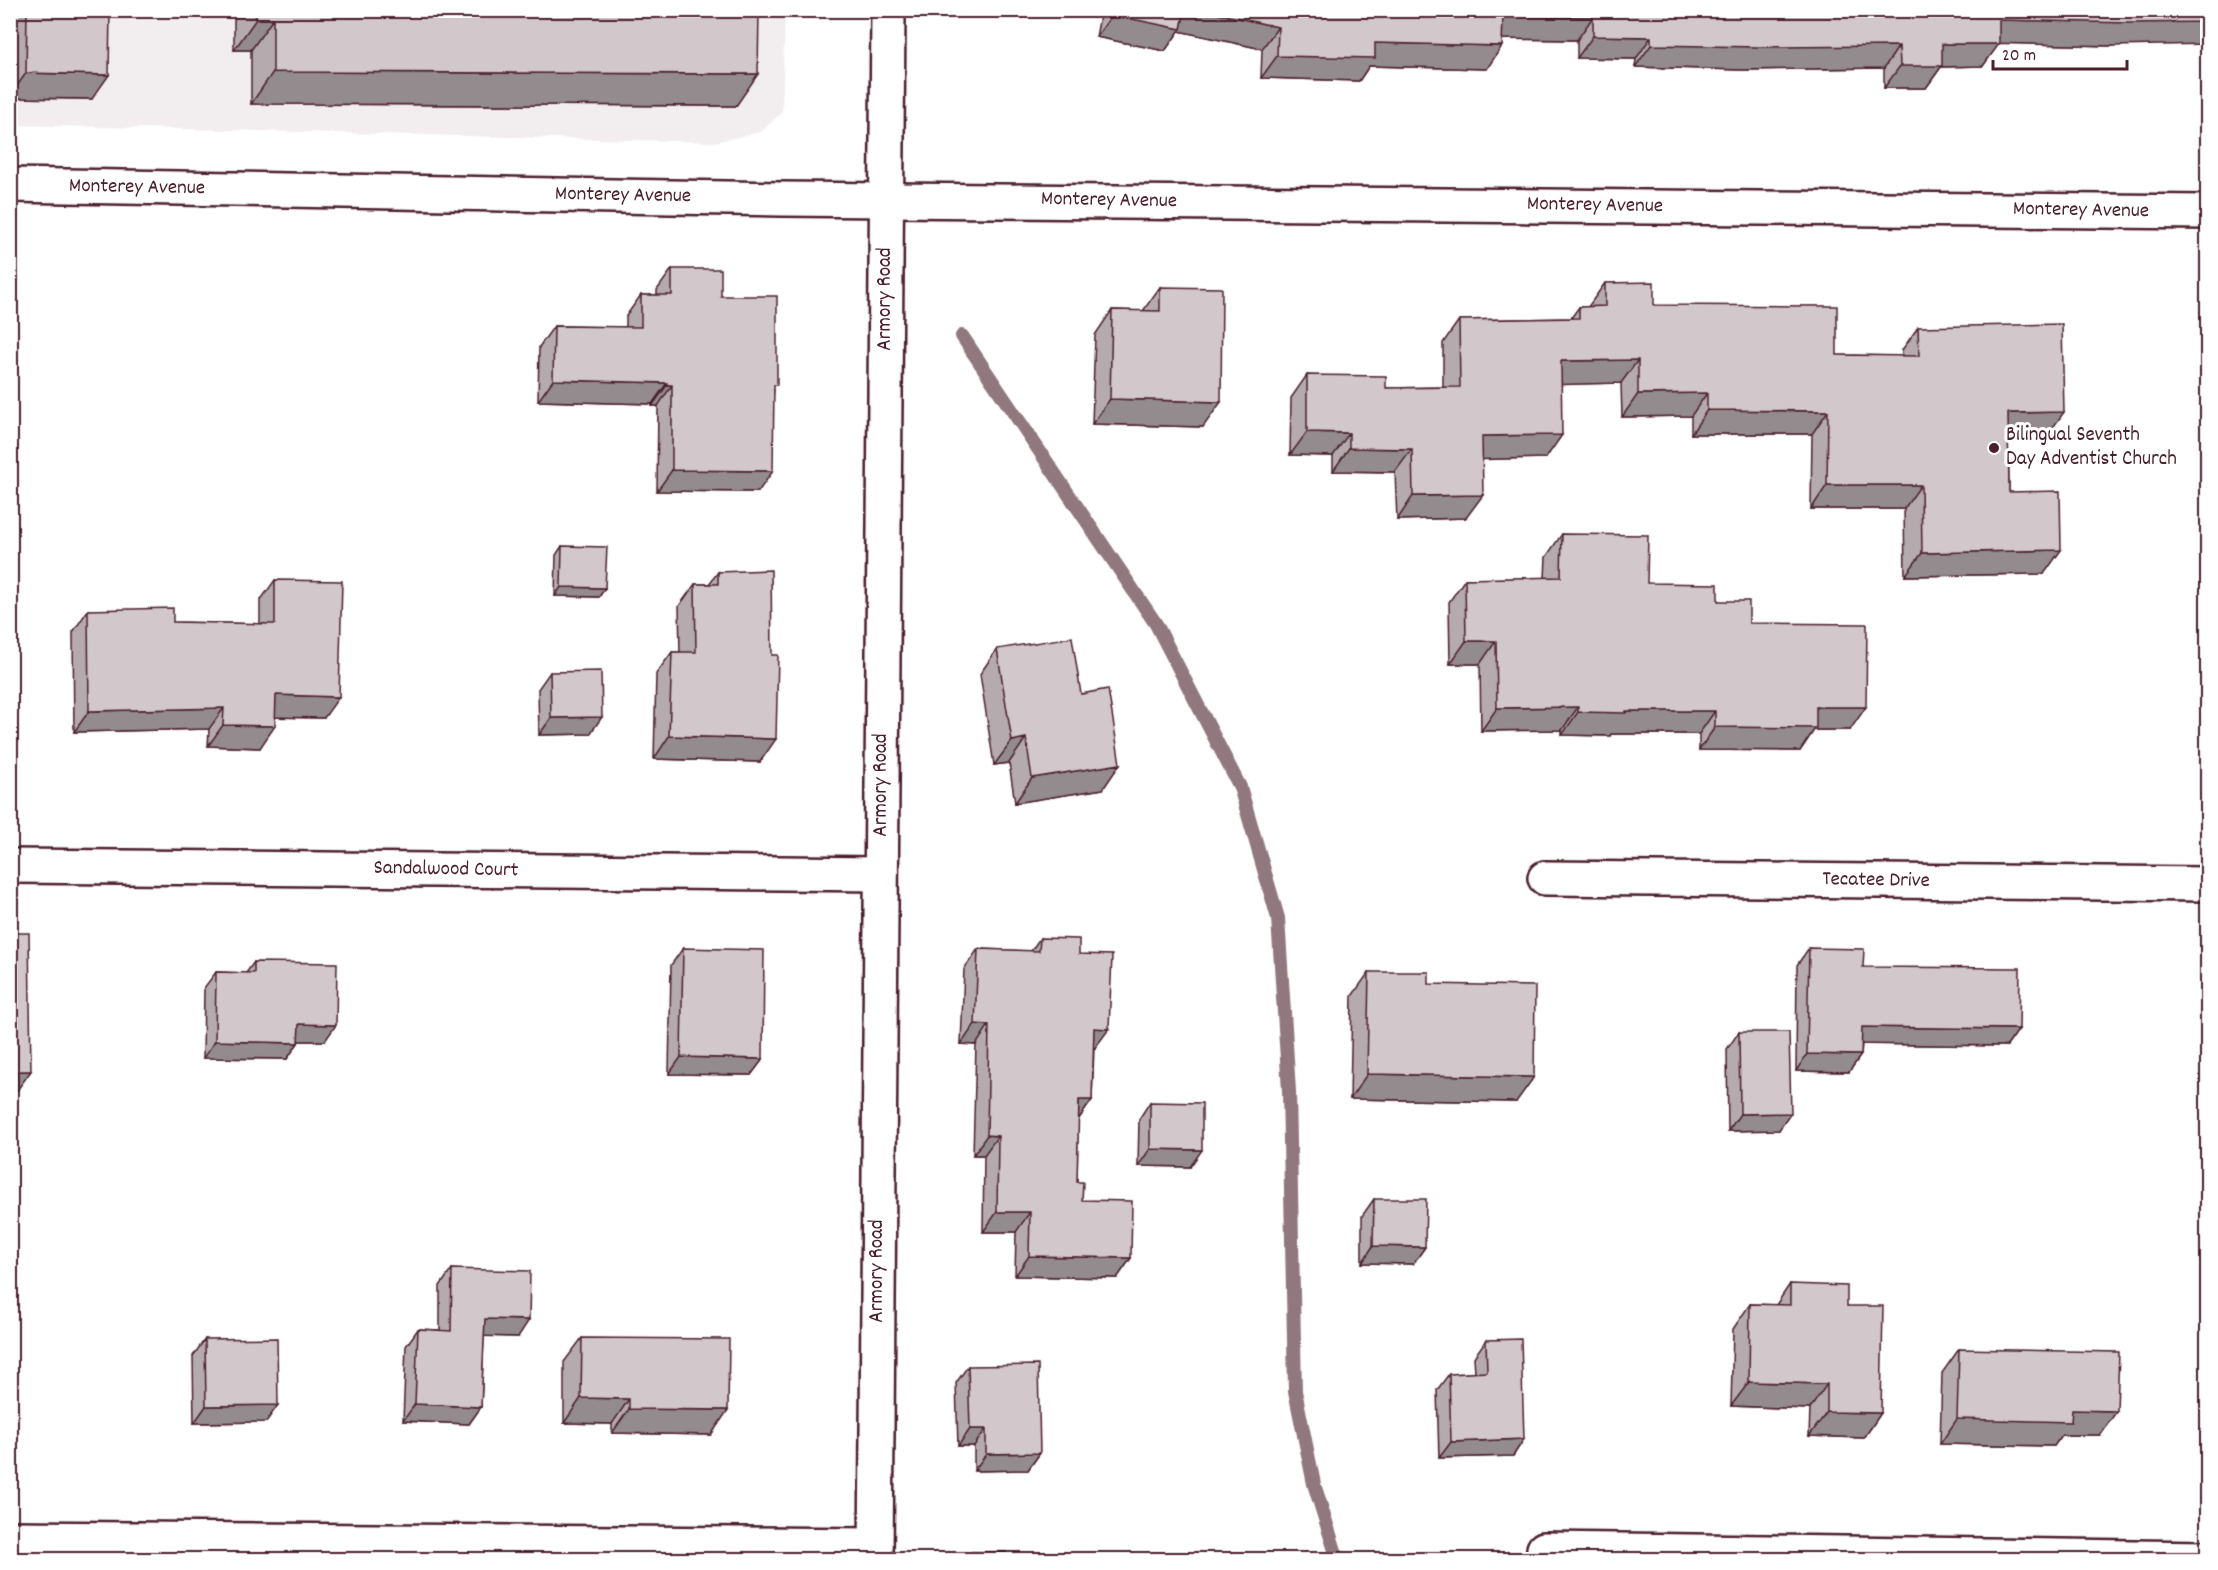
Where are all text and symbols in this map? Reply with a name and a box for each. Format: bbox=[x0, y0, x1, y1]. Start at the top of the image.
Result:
scale bar bbox=[1993, 33, 2126, 71]
text: 20 m bbox=[2002, 44, 2036, 69]
street label: Monterey Avenue bbox=[69, 172, 205, 204]
street label: Monterey Avenue bbox=[555, 180, 691, 212]
street label: Monterey Avenue bbox=[1041, 185, 1177, 217]
street label: Monterey Avenue bbox=[1527, 190, 1663, 222]
street label: Monterey Avenue bbox=[2013, 195, 2149, 227]
street label: Armory Road bbox=[871, 247, 901, 351]
place label: Bilingual Seventh Day Adventist Church bbox=[2006, 421, 2177, 475]
marker: Bilingual Seventh Day Adventist Church bbox=[1987, 441, 2001, 455]
street label: Armory Road bbox=[867, 733, 897, 837]
street label: Sandalwood Court bbox=[373, 854, 519, 886]
street label: Tecatee Drive bbox=[1822, 865, 1930, 897]
street label: Armory Road bbox=[863, 1219, 893, 1323]

